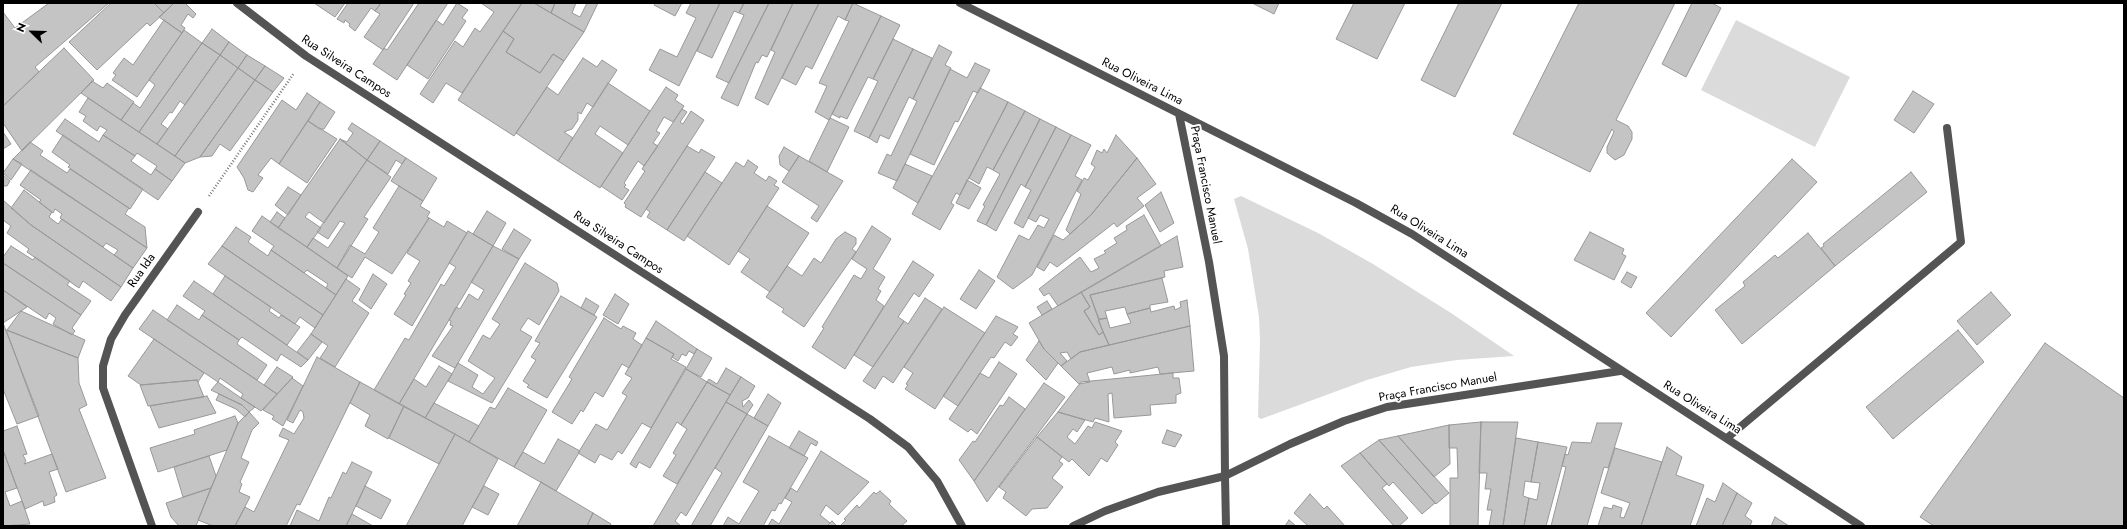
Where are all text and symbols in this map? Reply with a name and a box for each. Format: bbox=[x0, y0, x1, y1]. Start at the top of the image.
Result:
north arrow bbox=[12, 12, 52, 52]
text: N bbox=[12, 20, 30, 34]
street label: Rua Silveira Campos bbox=[298, 33, 394, 101]
street label: Rua Oliveira Lima bbox=[1099, 55, 1185, 109]
street label: Praça Francisco Manuel bbox=[1186, 125, 1224, 245]
street label: Rua Oliveira Lima bbox=[1387, 202, 1471, 262]
street label: Rua Silveira Campos bbox=[570, 209, 666, 277]
street label: Rua Ida bbox=[125, 251, 159, 291]
street label: Praça Francisco Manuel bbox=[1378, 370, 1498, 406]
street label: Rua Oliveira Lima bbox=[1660, 378, 1744, 438]

